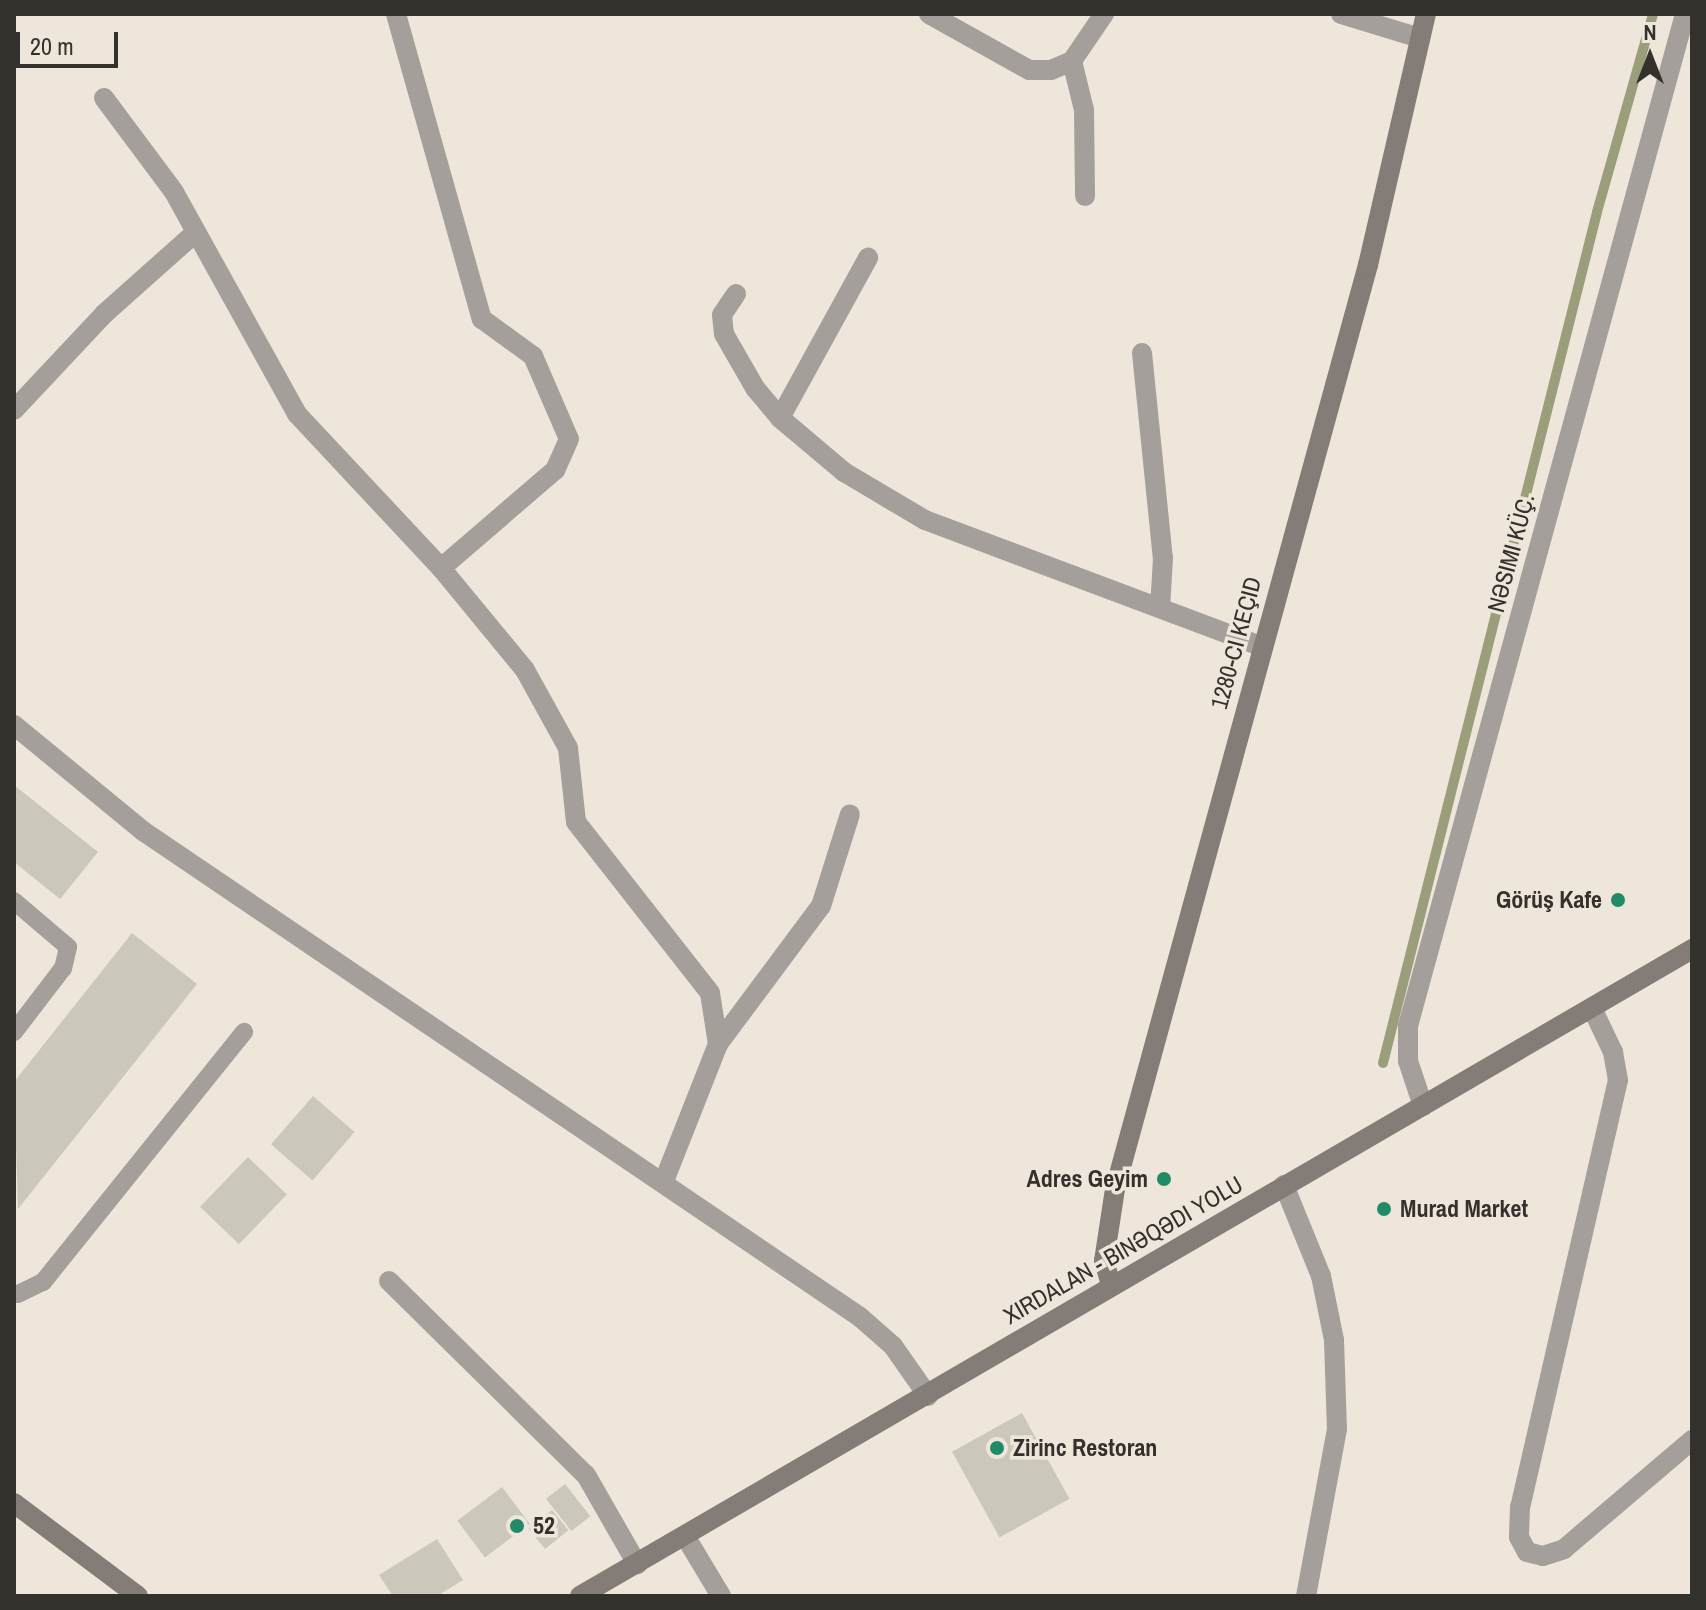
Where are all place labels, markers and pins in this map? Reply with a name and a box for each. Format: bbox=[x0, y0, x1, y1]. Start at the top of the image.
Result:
place label: Görüş Kafe bbox=[1496, 886, 1602, 914]
marker: Görüş Kafe bbox=[1609, 891, 1627, 909]
place label: Adres Geyim bbox=[1027, 1165, 1148, 1193]
marker: Adres Geyim bbox=[1155, 1170, 1173, 1188]
place label: Murad Market bbox=[1400, 1195, 1528, 1223]
marker: Murad Market bbox=[1375, 1200, 1393, 1218]
place label: Zirinc Restoran bbox=[1013, 1434, 1157, 1462]
marker: Zirinc Restoran bbox=[988, 1439, 1006, 1457]
place label: 52 bbox=[533, 1512, 555, 1540]
marker: 52 bbox=[508, 1517, 526, 1535]

